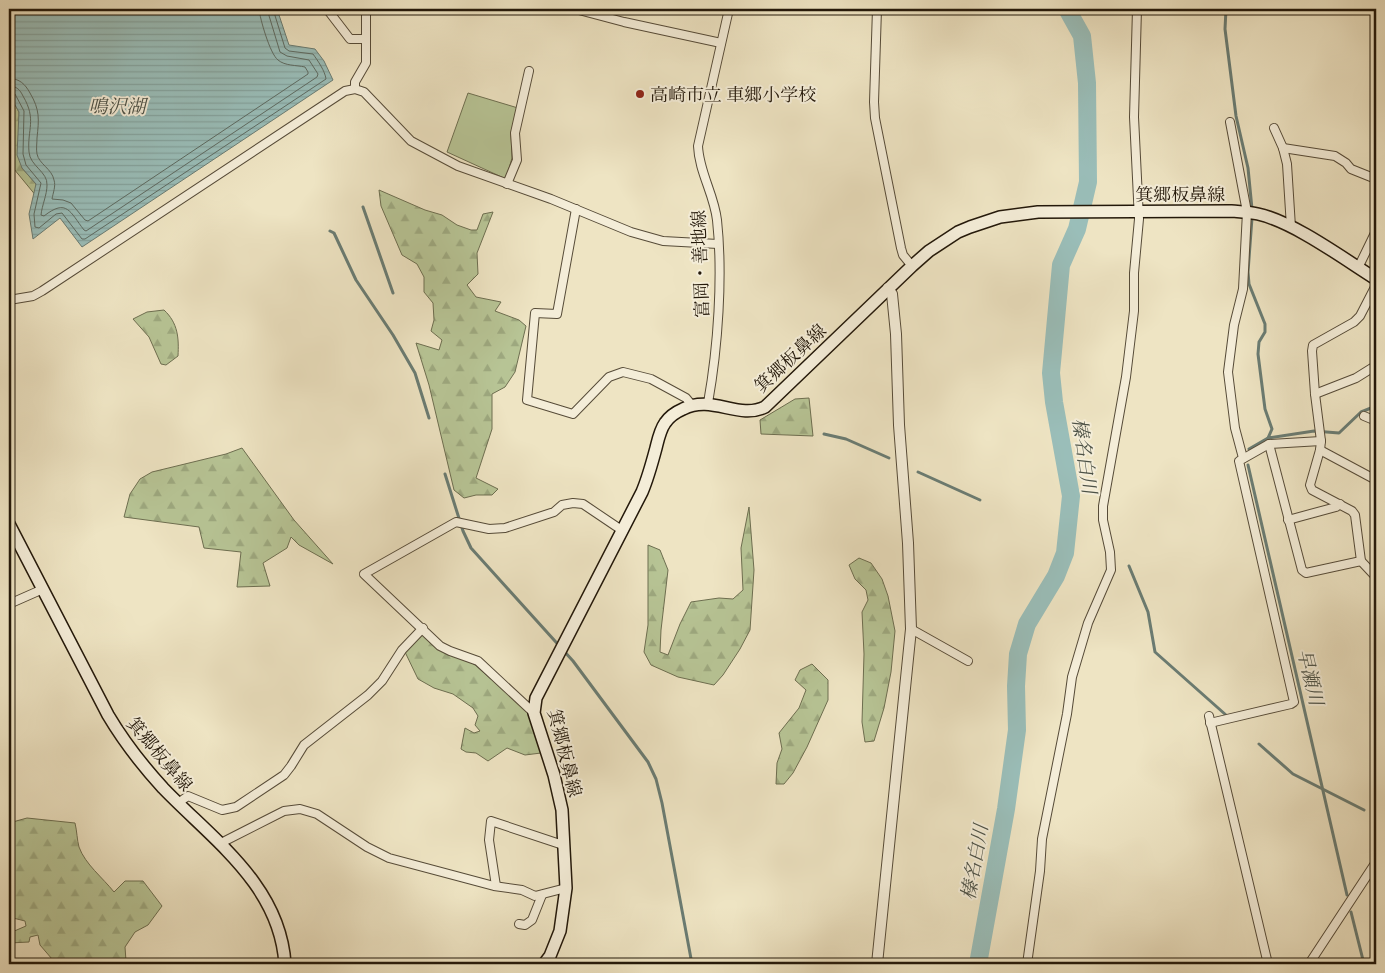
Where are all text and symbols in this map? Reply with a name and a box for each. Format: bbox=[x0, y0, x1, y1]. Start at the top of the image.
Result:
place label: 高崎市立 車郷小学校 bbox=[650, 81, 816, 108]
marker: 高崎市立 車郷小学校 bbox=[634, 88, 646, 100]
water label: 鳴沢湖 bbox=[88, 92, 148, 120]
street label: 箕郷板鼻線 bbox=[1135, 181, 1225, 208]
street label: 富岡・善地線 bbox=[685, 210, 715, 318]
street label: 箕郷板鼻線 bbox=[748, 317, 832, 399]
water label: 榛名白川 bbox=[1066, 416, 1104, 498]
water label: 早瀬川 bbox=[1291, 646, 1332, 710]
street label: 箕郷板鼻線 bbox=[541, 706, 589, 800]
street label: 箕郷板鼻線 bbox=[121, 711, 199, 797]
water label: 榛名白川 bbox=[954, 820, 995, 902]

